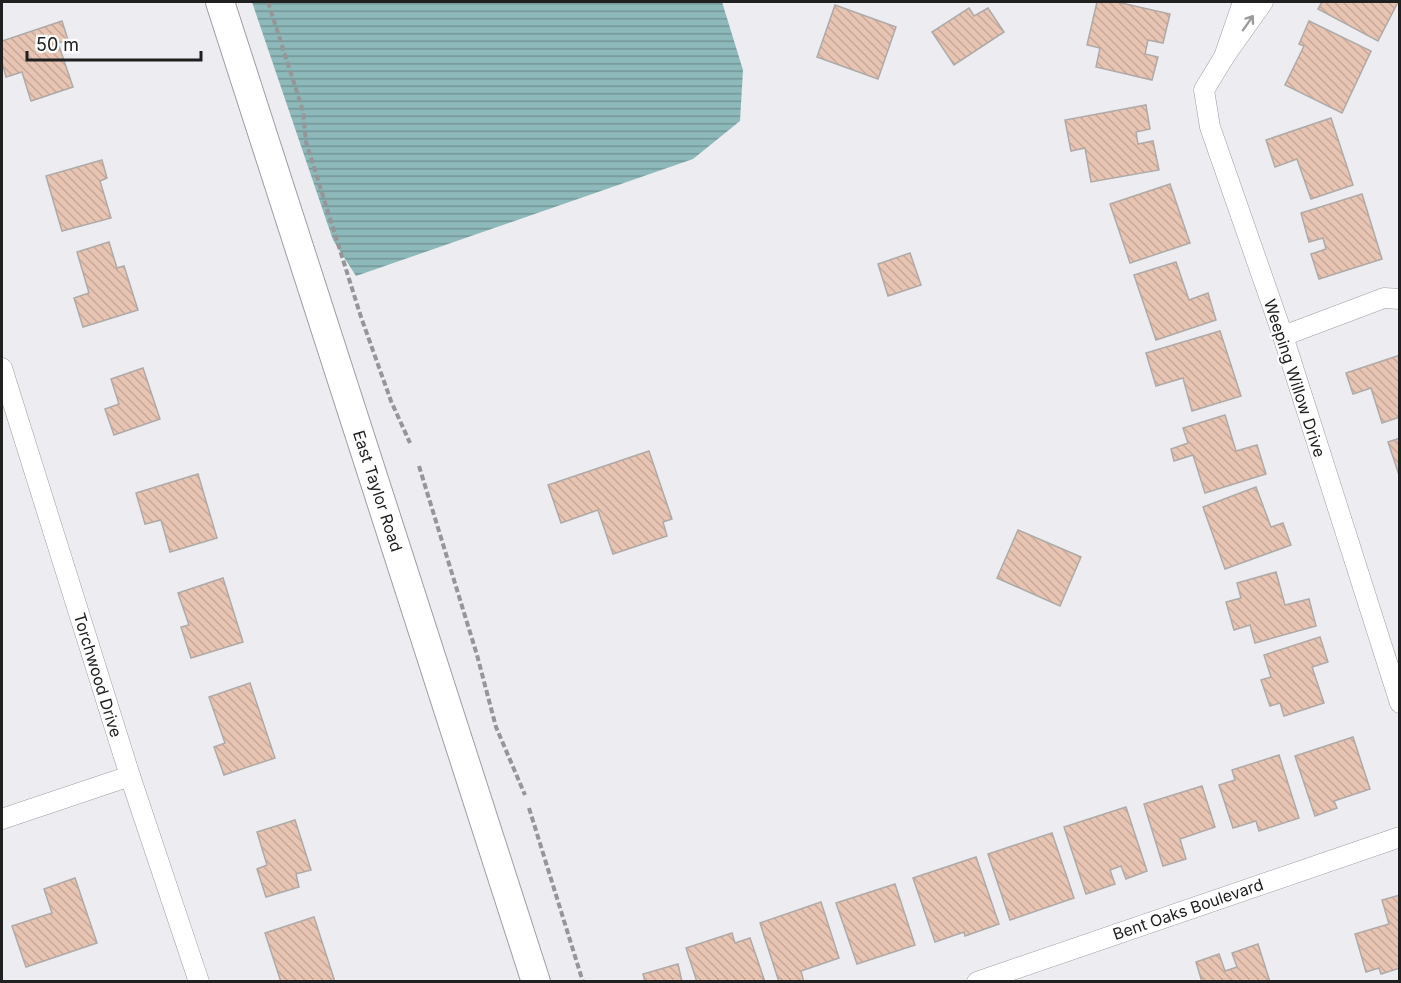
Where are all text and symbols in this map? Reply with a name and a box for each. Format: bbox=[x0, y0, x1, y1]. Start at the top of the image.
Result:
one-way arrow bbox=[1242, 16, 1254, 32]
scale bar bbox=[27, 24, 201, 62]
text: 50 m bbox=[36, 34, 79, 55]
street label: Weeping Willow Drive bbox=[1260, 296, 1330, 460]
street label: East Taylor Road bbox=[349, 428, 407, 554]
street label: Torchwood Drive bbox=[70, 610, 126, 740]
street label: Bent Oaks Boulevard bbox=[1110, 874, 1266, 944]

